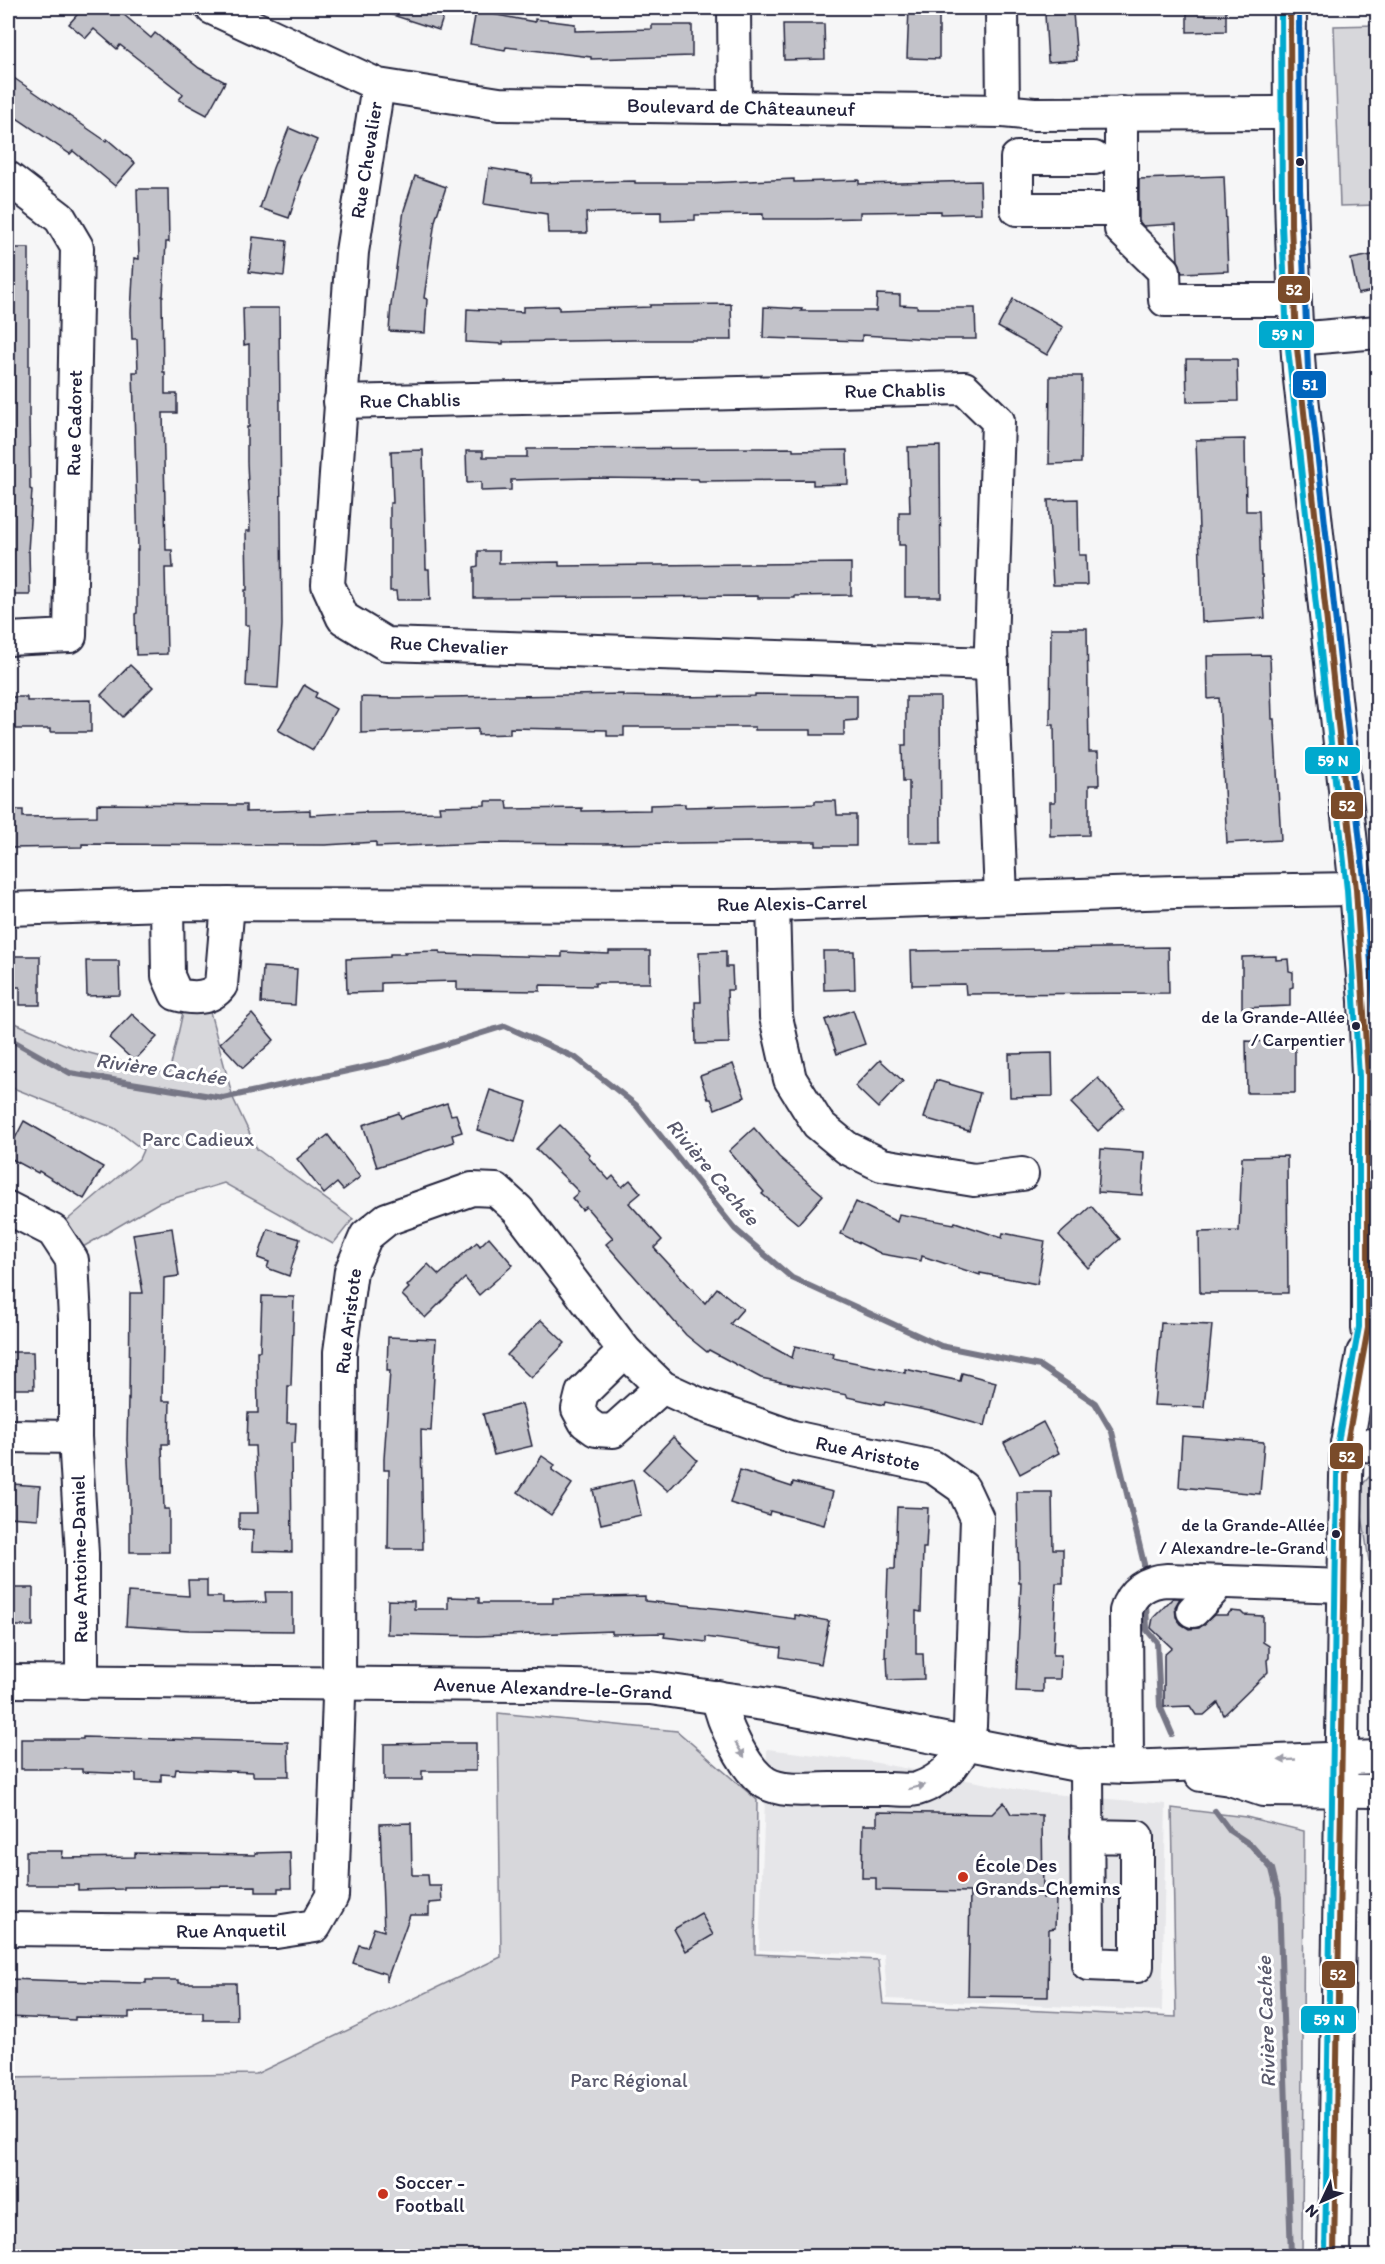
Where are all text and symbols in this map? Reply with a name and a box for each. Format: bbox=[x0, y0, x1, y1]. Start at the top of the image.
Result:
street label: Boulevard de Châteauneuf bbox=[627, 93, 856, 121]
street label: Rue Chevalier bbox=[345, 100, 387, 220]
unlabelled marker bbox=[1294, 156, 1306, 168]
line badge: 52 bbox=[1277, 275, 1311, 304]
text: 52 bbox=[1286, 280, 1303, 299]
line badge: 59 N bbox=[1258, 320, 1315, 349]
text: 59 N bbox=[1271, 325, 1303, 344]
street label: Rue Cadoret bbox=[61, 370, 87, 476]
line badge: 51 bbox=[1292, 370, 1327, 399]
text: 51 bbox=[1302, 375, 1318, 394]
street label: Rue Chablis bbox=[844, 377, 946, 403]
street label: Rue Chablis bbox=[359, 387, 461, 413]
street label: Rue Chevalier bbox=[389, 630, 509, 660]
line badge: 59 N bbox=[1304, 746, 1361, 775]
text: 59 N bbox=[1317, 751, 1349, 770]
line badge: 52 bbox=[1330, 791, 1364, 820]
text: 52 bbox=[1339, 796, 1356, 815]
street label: Rue Alexis-Carrel bbox=[717, 890, 868, 916]
place label: de la Grande-Allée / Carpentier bbox=[1201, 1006, 1345, 1051]
marker: de la Grande-Allée / Carpentier bbox=[1350, 1020, 1362, 1032]
water label: Rivière Cachée bbox=[94, 1047, 229, 1090]
water label: Rivière Cachée bbox=[662, 1113, 766, 1231]
park label: Parc Cadieux bbox=[142, 1127, 254, 1151]
street label: Rue Aristote bbox=[330, 1267, 366, 1375]
street label: Rue Aristote bbox=[813, 1430, 923, 1476]
line badge: 52 bbox=[1329, 1442, 1364, 1470]
text: 52 bbox=[1339, 1447, 1356, 1466]
street label: Rue Antoine-Daniel bbox=[66, 1474, 92, 1643]
place label: de la Grande-Allée / Alexandre-le-Grand bbox=[1159, 1514, 1325, 1559]
marker: de la Grande-Allée / Alexandre-le-Grand bbox=[1330, 1528, 1342, 1540]
street label: Avenue Alexandre-le-Grand bbox=[433, 1672, 673, 1704]
one-way arrow bbox=[734, 1742, 745, 1759]
one-way arrow bbox=[1277, 1755, 1296, 1764]
one-way arrow bbox=[908, 1782, 926, 1792]
place label: École Des Grands-Chemins bbox=[975, 1853, 1120, 1900]
marker: École Des Grands-Chemins bbox=[956, 1870, 970, 1884]
street label: Rue Anquetil bbox=[176, 1917, 287, 1943]
water label: Rivière Cachée bbox=[1251, 1955, 1280, 2088]
line badge: 52 bbox=[1321, 1960, 1356, 1989]
text: 52 bbox=[1330, 1965, 1347, 1984]
line badge: 59 N bbox=[1300, 2005, 1357, 2034]
text: 59 N bbox=[1313, 2010, 1345, 2029]
park label: Parc Régional bbox=[570, 2068, 688, 2092]
place label: Soccer - Football bbox=[395, 2170, 465, 2217]
north arrow bbox=[1292, 2171, 1352, 2231]
marker: Soccer - Football bbox=[376, 2187, 390, 2201]
text: N bbox=[1301, 2201, 1322, 2222]

